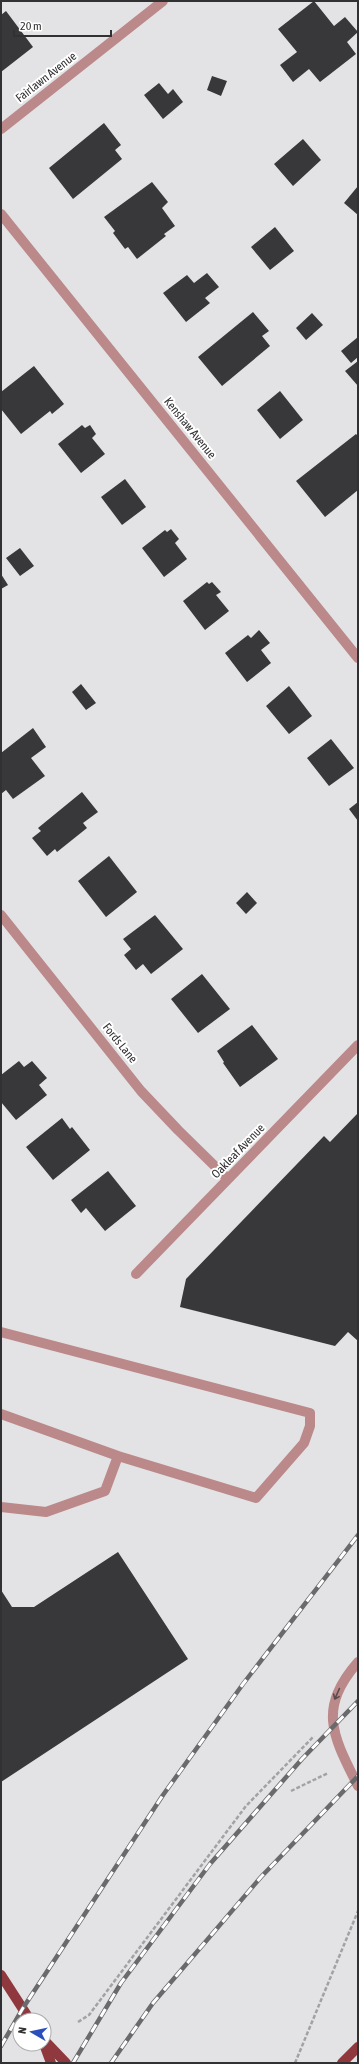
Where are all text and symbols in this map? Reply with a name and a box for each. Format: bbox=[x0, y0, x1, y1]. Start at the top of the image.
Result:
scale bar bbox=[14, 12, 111, 38]
text: 20 m bbox=[20, 19, 42, 33]
street label: Fairlawn Avenue bbox=[13, 49, 79, 105]
street label: Kenshaw Avenue bbox=[161, 395, 219, 461]
street label: Fords Lane bbox=[100, 1020, 140, 1066]
street label: Oakleaf Avenue bbox=[209, 1121, 267, 1181]
one-way arrow bbox=[332, 1687, 340, 1699]
north arrow bbox=[12, 2012, 52, 2052]
text: N bbox=[16, 2026, 29, 2035]

